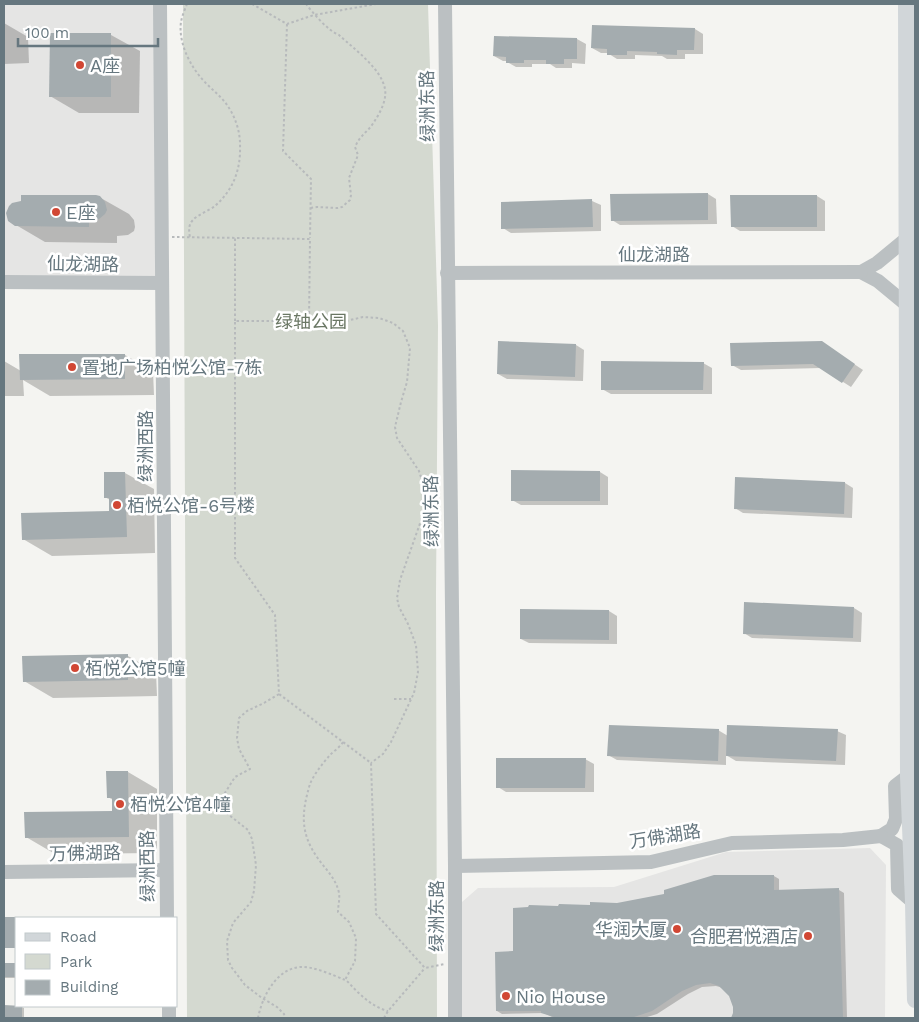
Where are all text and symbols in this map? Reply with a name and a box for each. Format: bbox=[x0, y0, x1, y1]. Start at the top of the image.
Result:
scale bar bbox=[18, 15, 158, 47]
text: 100 m bbox=[25, 24, 69, 42]
place label: A座 bbox=[90, 55, 120, 76]
marker: A座 bbox=[74, 59, 86, 71]
street label: 绿洲东路 bbox=[416, 70, 438, 142]
place label: E座 bbox=[66, 202, 95, 223]
marker: E座 bbox=[50, 206, 62, 218]
street label: 仙龙湖路 bbox=[618, 244, 690, 265]
street label: 仙龙湖路 bbox=[47, 253, 119, 275]
park label: 绿轴公园 bbox=[275, 311, 347, 332]
place label: 置地广场柏悦公馆-7栋 bbox=[82, 357, 262, 378]
marker: 置地广场柏悦公馆-7栋 bbox=[66, 361, 78, 373]
street label: 绿洲西路 bbox=[135, 410, 156, 482]
street label: 绿洲东路 bbox=[420, 475, 442, 547]
place label: 栢悦公馆-6号楼 bbox=[127, 495, 255, 516]
marker: 栢悦公馆-6号楼 bbox=[111, 499, 123, 511]
place label: 栢悦公馆5幢 bbox=[85, 658, 185, 679]
marker: 栢悦公馆5幢 bbox=[69, 662, 81, 674]
place label: 栢悦公馆4幢 bbox=[130, 794, 231, 815]
marker: 栢悦公馆4幢 bbox=[114, 798, 126, 810]
street label: 万佛湖路 bbox=[628, 820, 702, 852]
street label: 绿洲西路 bbox=[136, 830, 158, 902]
street label: 万佛湖路 bbox=[49, 842, 121, 864]
street label: 绿洲东路 bbox=[426, 880, 447, 952]
legend bbox=[15, 917, 178, 1007]
place label: 华润大厦 bbox=[595, 919, 667, 940]
marker: 华润大厦 bbox=[671, 923, 683, 935]
place label: 合肥君悦酒店 bbox=[690, 926, 798, 947]
text: Road bbox=[60, 928, 97, 946]
marker: 合肥君悦酒店 bbox=[802, 930, 814, 942]
text: Park bbox=[60, 953, 93, 971]
text: Building bbox=[60, 978, 118, 996]
place label: Nio House bbox=[516, 986, 606, 1007]
marker: Nio House bbox=[500, 990, 512, 1002]

